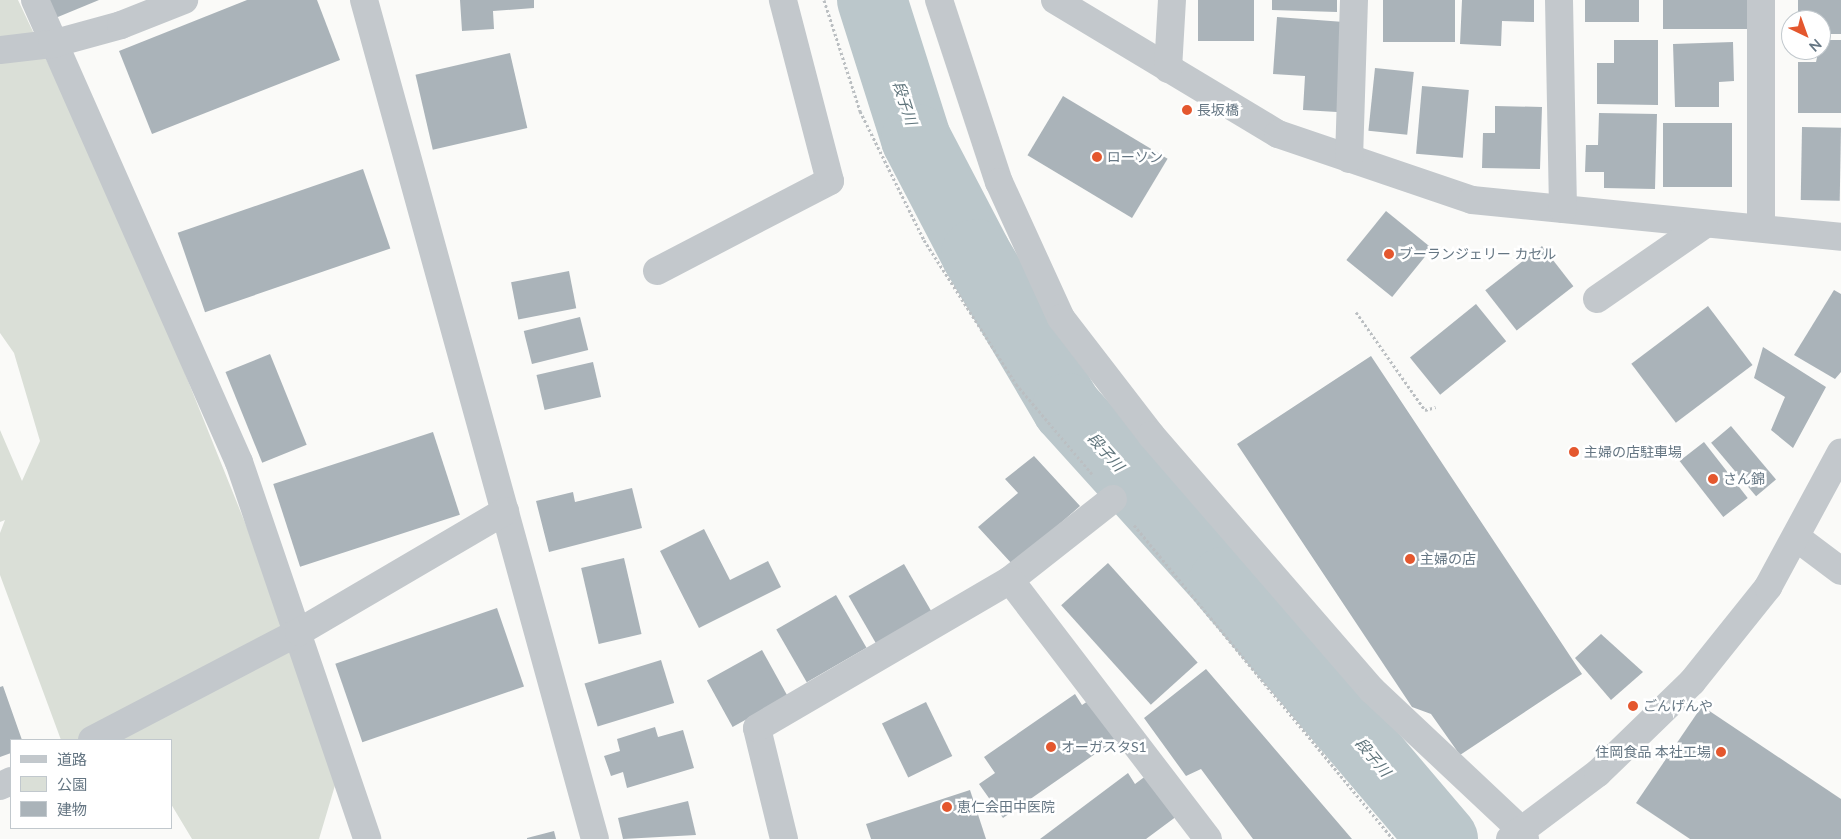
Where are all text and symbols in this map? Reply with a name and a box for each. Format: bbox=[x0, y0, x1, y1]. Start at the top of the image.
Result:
north arrow bbox=[1781, 10, 1831, 60]
text: N bbox=[1806, 36, 1825, 56]
water label: 段子川 bbox=[889, 79, 921, 127]
place label: 長坂橋 bbox=[1197, 102, 1239, 118]
marker: 長坂橋 bbox=[1181, 104, 1193, 116]
place label: ローソン bbox=[1107, 149, 1163, 165]
marker: ローソン bbox=[1091, 151, 1103, 163]
place label: ブーランジェリー カセル bbox=[1399, 246, 1557, 262]
marker: ブーランジェリー カセル bbox=[1383, 248, 1395, 260]
water label: 段子川 bbox=[1084, 429, 1128, 475]
place label: 主婦の店駐車場 bbox=[1584, 444, 1682, 460]
marker: 主婦の店駐車場 bbox=[1568, 446, 1580, 458]
place label: さん錦 bbox=[1723, 471, 1765, 487]
marker: さん錦 bbox=[1707, 473, 1719, 485]
place label: 主婦の店 bbox=[1420, 551, 1476, 567]
marker: 主婦の店 bbox=[1404, 553, 1416, 565]
place label: ごんげんや bbox=[1643, 698, 1713, 714]
marker: ごんげんや bbox=[1627, 700, 1639, 712]
water label: 段子川 bbox=[1352, 734, 1394, 780]
legend bbox=[10, 739, 172, 829]
place label: オーガスタS1 bbox=[1061, 739, 1147, 755]
marker: オーガスタS1 bbox=[1045, 741, 1057, 753]
place label: 住岡食品 本社工場 bbox=[1595, 744, 1711, 760]
marker: 住岡食品 本社工場 bbox=[1715, 746, 1727, 758]
text: 道路 bbox=[57, 750, 87, 768]
text: 公園 bbox=[57, 775, 87, 793]
place label: 恵仁会田中医院 bbox=[957, 799, 1055, 815]
text: 建物 bbox=[57, 800, 87, 818]
marker: 恵仁会田中医院 bbox=[941, 801, 953, 813]

